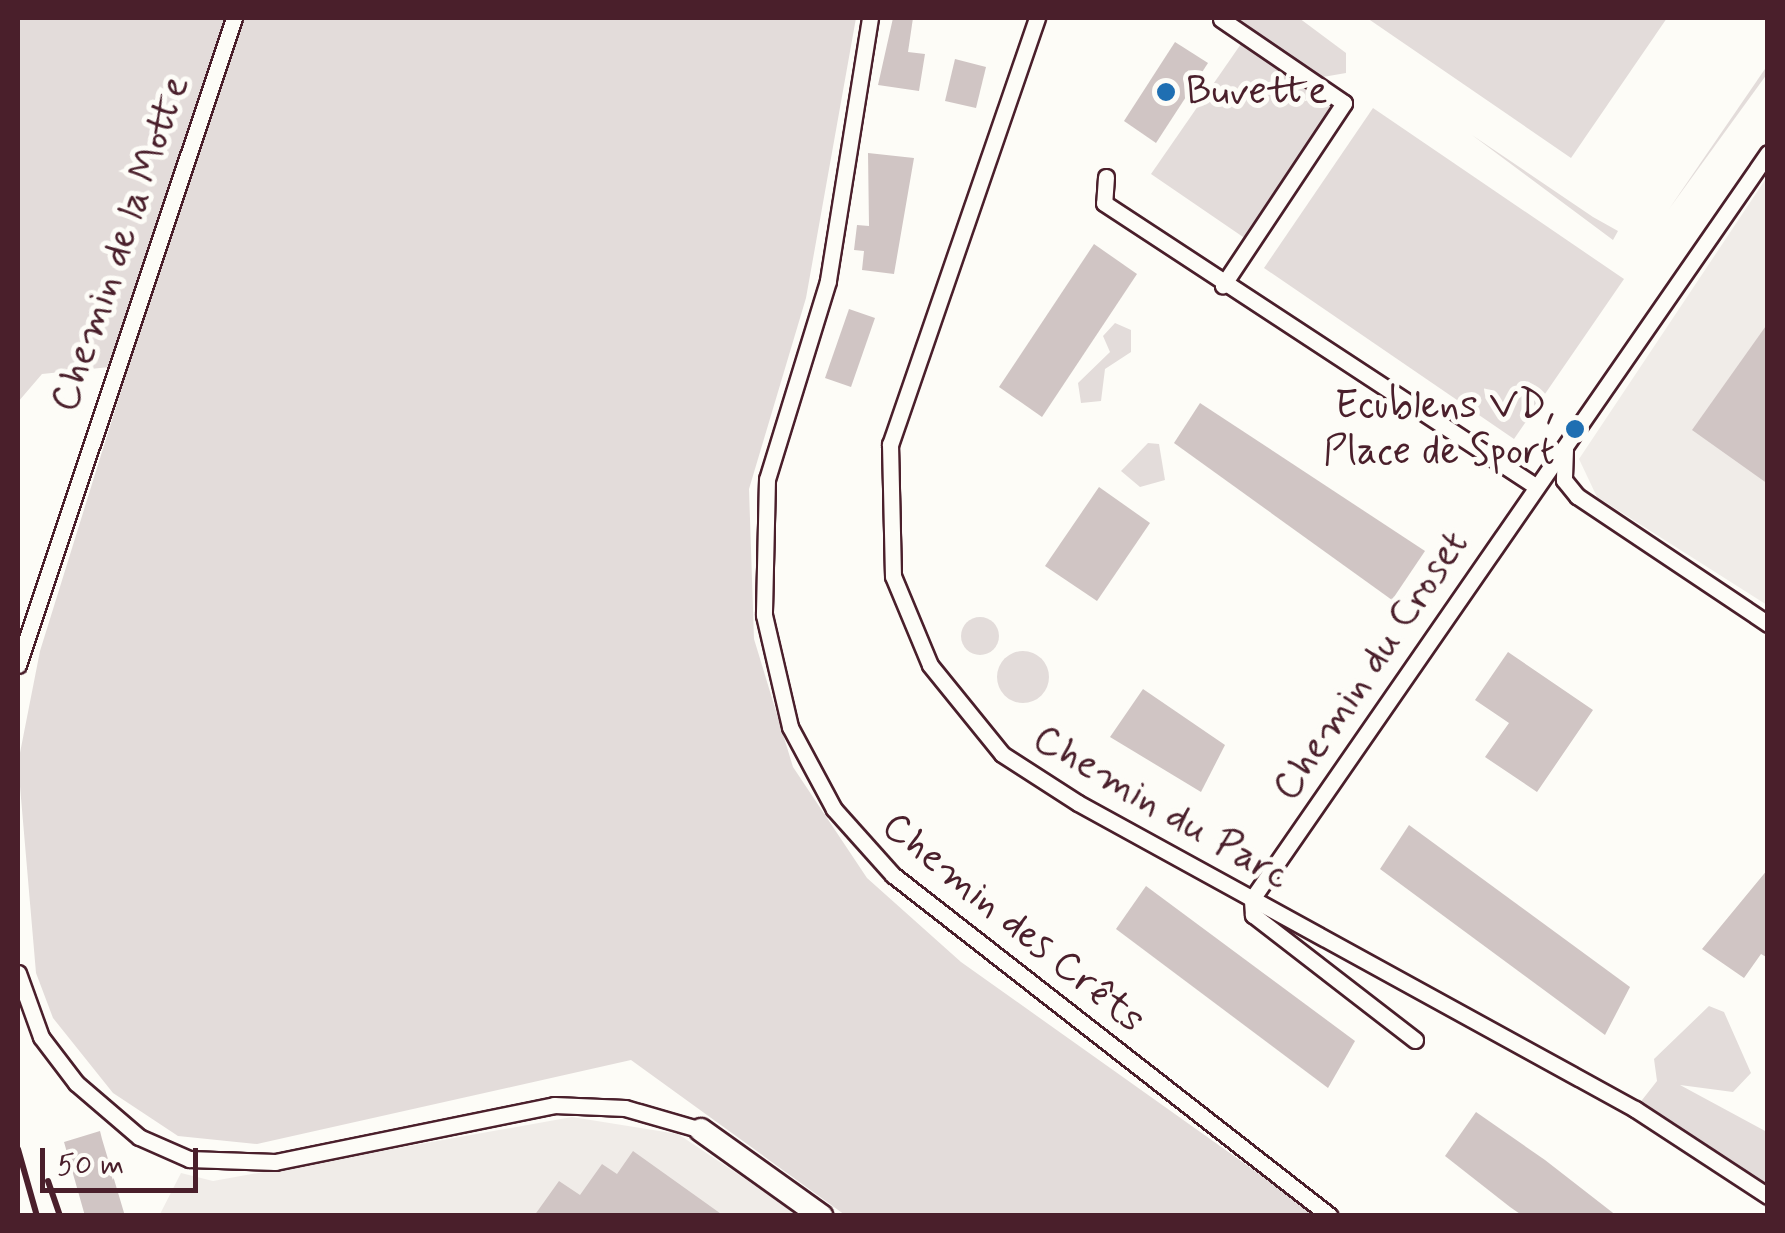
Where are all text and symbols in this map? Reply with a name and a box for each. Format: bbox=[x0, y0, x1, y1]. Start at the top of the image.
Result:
place label: Buvette bbox=[1186, 68, 1328, 116]
street label: Chemin de la Motte bbox=[41, 69, 201, 419]
marker: Buvette bbox=[1155, 81, 1177, 103]
place label: Ecublens VD, Place de Sport bbox=[1308, 382, 1555, 476]
marker: Ecublens VD, Place de Sport bbox=[1564, 418, 1586, 440]
street label: Chemin du Croset bbox=[1264, 523, 1478, 809]
street label: Chemin du Parc bbox=[1030, 718, 1292, 898]
street label: Chemin des Crêts bbox=[872, 802, 1154, 1044]
scale bar bbox=[45, 1128, 202, 1190]
text: 50 m bbox=[57, 1146, 124, 1185]

